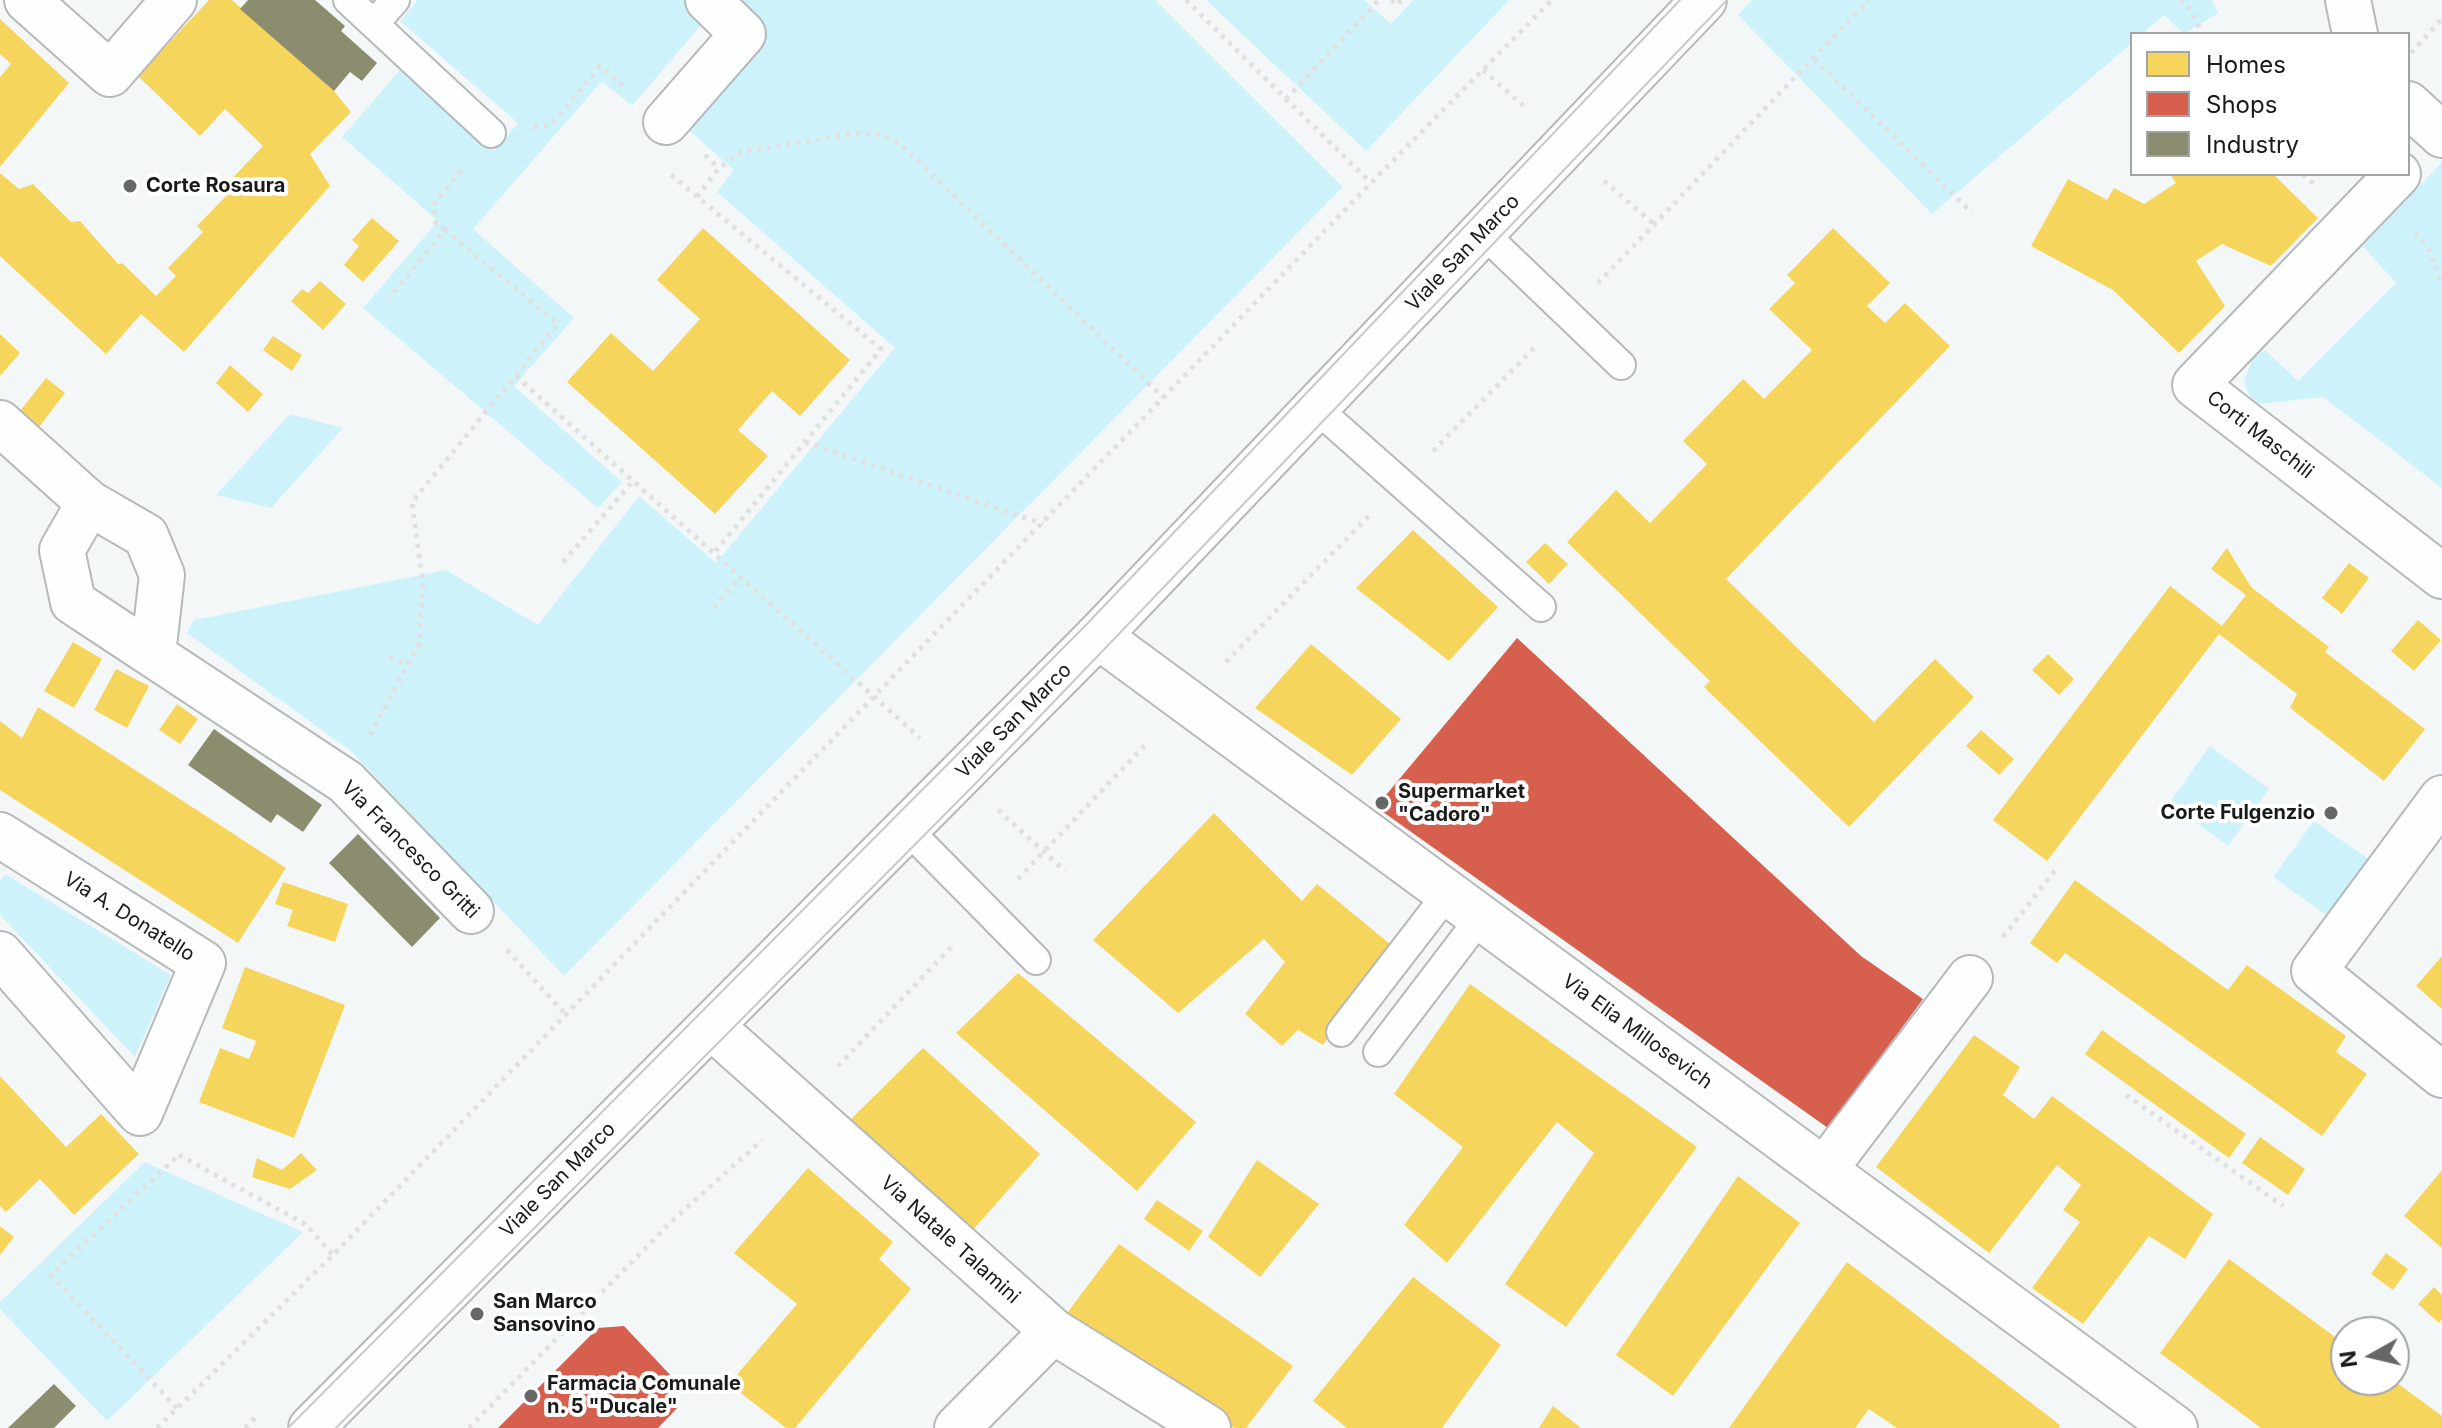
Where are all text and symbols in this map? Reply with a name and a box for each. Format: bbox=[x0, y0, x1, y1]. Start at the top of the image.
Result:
legend bbox=[2130, 32, 2410, 176]
text: Homes bbox=[2206, 50, 2286, 79]
text: Shops bbox=[2206, 90, 2277, 119]
text: Industry bbox=[2206, 130, 2299, 159]
place label: Corte Rosaura bbox=[146, 174, 285, 198]
marker: Corte Rosaura bbox=[121, 177, 139, 195]
street label: Viale San Marco bbox=[1401, 189, 1525, 317]
street label: Corti Maschili bbox=[2202, 386, 2318, 484]
street label: Viale San Marco bbox=[951, 658, 1077, 784]
street label: Via Francesco Gritti bbox=[336, 776, 484, 924]
place label: Supermarket "Cadoro" bbox=[1398, 780, 1525, 827]
marker: Supermarket "Cadoro" bbox=[1373, 794, 1391, 812]
place label: Corte Fulgenzio bbox=[2161, 801, 2315, 825]
marker: Corte Fulgenzio bbox=[2322, 804, 2340, 822]
street label: Via A. Donatello bbox=[59, 867, 199, 967]
street label: Via Elia Millosevich bbox=[1557, 969, 1717, 1095]
street label: Viale San Marco bbox=[495, 1117, 621, 1243]
street label: Via Natale Talamini bbox=[875, 1171, 1025, 1309]
place label: San Marco Sansovino bbox=[493, 1290, 597, 1337]
marker: San Marco Sansovino bbox=[468, 1305, 486, 1323]
north arrow bbox=[2330, 1316, 2410, 1396]
text: N bbox=[2334, 1349, 2362, 1369]
place label: Farmacia Comunale n. 5 "Ducale" bbox=[547, 1372, 741, 1419]
marker: Farmacia Comunale n. 5 "Ducale" bbox=[522, 1387, 540, 1405]

